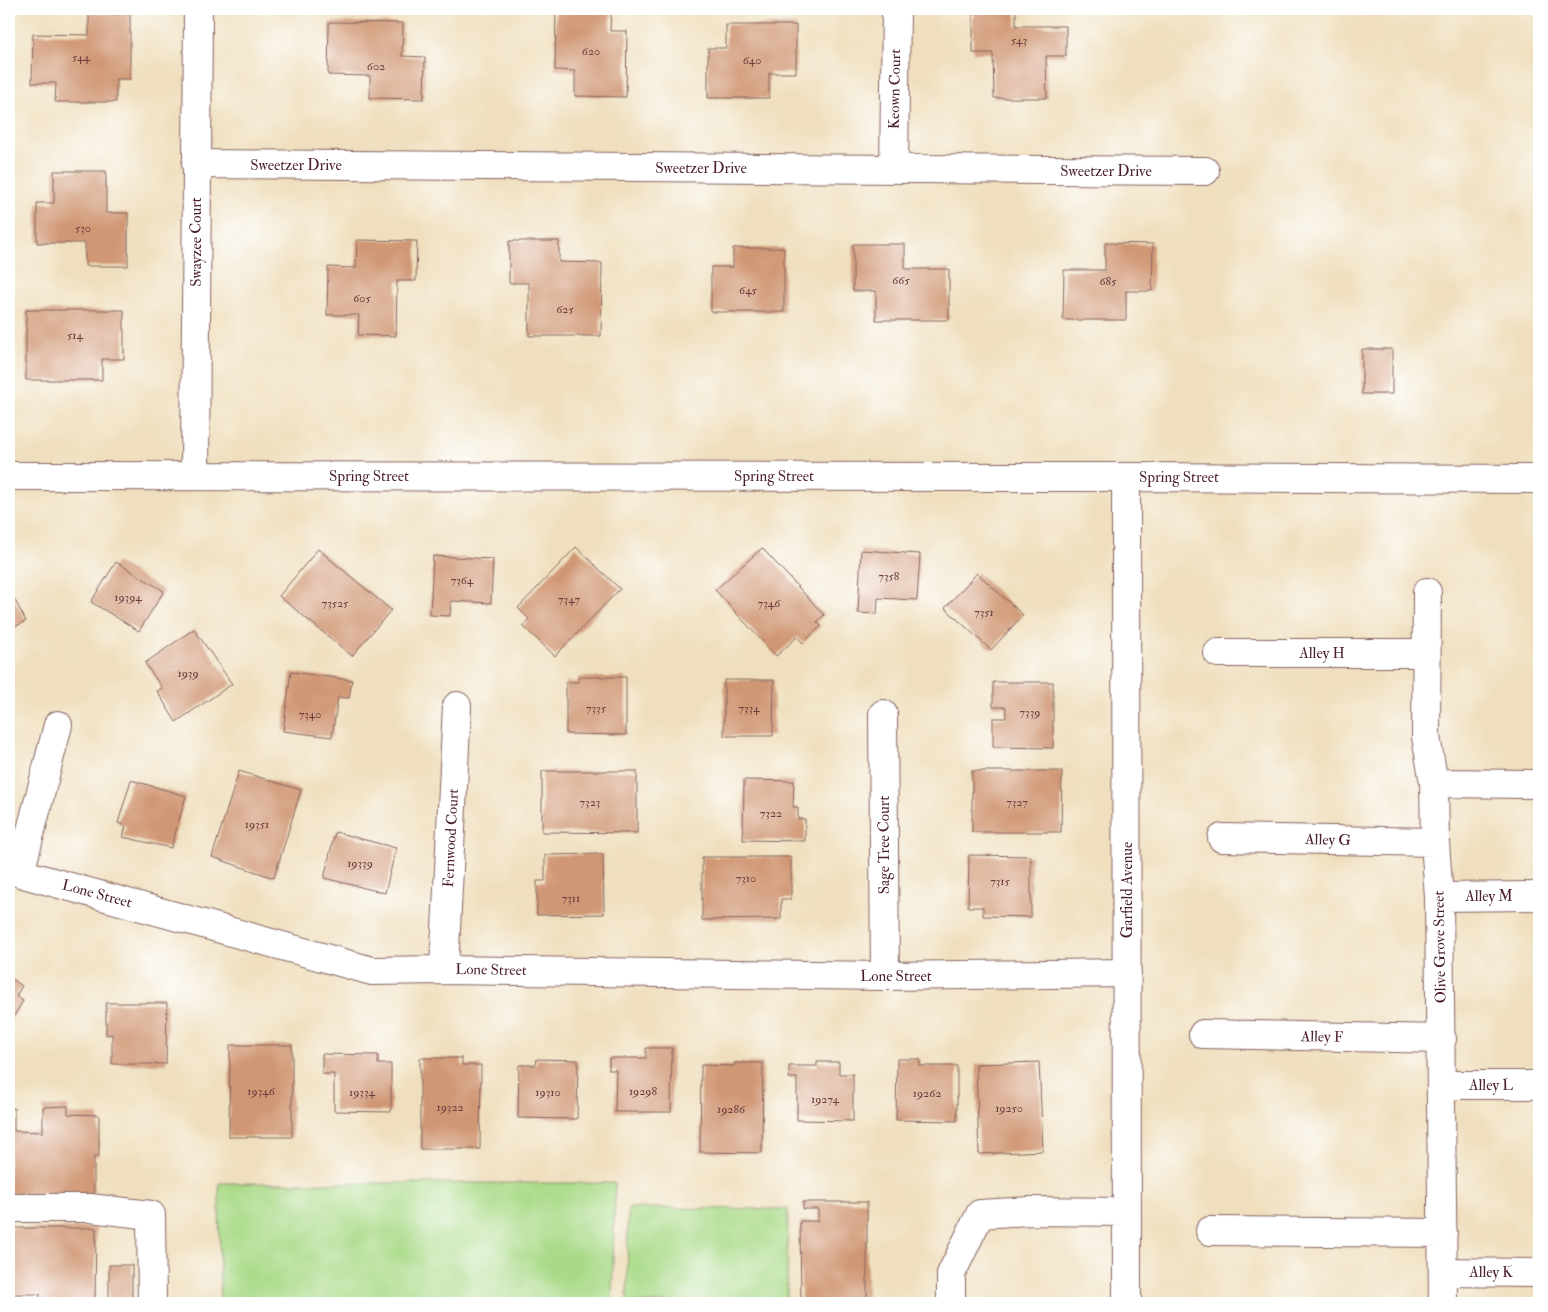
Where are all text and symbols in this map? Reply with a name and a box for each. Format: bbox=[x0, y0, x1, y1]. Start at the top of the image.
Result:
house number: 543 bbox=[1011, 33, 1027, 48]
house number: 620 bbox=[582, 44, 600, 59]
street label: Keown Court bbox=[885, 49, 905, 129]
house number: 544 bbox=[72, 50, 90, 65]
house number: 640 bbox=[743, 53, 761, 68]
house number: 602 bbox=[367, 59, 385, 74]
street label: Sweetzer Drive bbox=[250, 156, 342, 175]
street label: Sweetzer Drive bbox=[655, 159, 747, 178]
street label: Sweetzer Drive bbox=[1060, 162, 1152, 181]
street label: Swayzee Court bbox=[187, 197, 206, 287]
house number: 530 bbox=[75, 221, 91, 236]
house number: 665 bbox=[892, 273, 910, 288]
house number: 685 bbox=[1100, 274, 1117, 289]
house number: 645 bbox=[739, 283, 758, 298]
house number: 605 bbox=[353, 291, 371, 306]
house number: 625 bbox=[556, 302, 574, 317]
house number: 514 bbox=[67, 328, 84, 343]
street label: Spring Street bbox=[329, 467, 409, 487]
street label: Spring Street bbox=[734, 467, 814, 487]
street label: Spring Street bbox=[1139, 468, 1219, 488]
house number: 7358 bbox=[878, 569, 900, 584]
house number: 7364 bbox=[451, 573, 474, 588]
house number: 19394 bbox=[114, 590, 142, 605]
house number: 7347 bbox=[558, 592, 580, 607]
house number: 73525 bbox=[322, 596, 349, 611]
house number: 7346 bbox=[758, 596, 781, 611]
house number: 7351 bbox=[974, 605, 994, 620]
street label: Alley H bbox=[1298, 644, 1345, 663]
house number: 1939 bbox=[177, 666, 199, 681]
house number: 7335 bbox=[586, 701, 607, 716]
house number: 7334 bbox=[738, 701, 760, 716]
house number: 7339 bbox=[1020, 705, 1040, 720]
house number: 7340 bbox=[299, 707, 321, 722]
street label: Fernwood Court bbox=[439, 788, 463, 888]
house number: 7323 bbox=[580, 795, 600, 810]
house number: 7327 bbox=[1006, 795, 1028, 810]
street label: Sage Tree Court bbox=[875, 796, 894, 894]
house number: 7322 bbox=[760, 806, 782, 821]
house number: 19351 bbox=[245, 817, 269, 832]
street label: Alley G bbox=[1304, 830, 1351, 850]
street label: Garfield Avenue bbox=[1118, 842, 1137, 938]
house number: 19339 bbox=[347, 856, 373, 871]
house number: 7310 bbox=[736, 871, 756, 886]
house number: 7315 bbox=[990, 874, 1011, 889]
street label: Lone Street bbox=[60, 876, 134, 912]
street label: Alley M bbox=[1464, 887, 1513, 906]
street label: Olive Grove Street bbox=[1430, 890, 1450, 1004]
house number: 7311 bbox=[562, 891, 580, 906]
street label: Lone Street bbox=[455, 960, 527, 980]
street label: Lone Street bbox=[860, 967, 932, 986]
street label: Alley F bbox=[1300, 1027, 1344, 1047]
street label: Alley L bbox=[1468, 1076, 1513, 1095]
house number: 19346 bbox=[247, 1084, 276, 1099]
house number: 19298 bbox=[629, 1084, 657, 1099]
house number: 19334 bbox=[349, 1085, 376, 1100]
house number: 19310 bbox=[535, 1085, 561, 1100]
house number: 19262 bbox=[913, 1086, 941, 1101]
house number: 19274 bbox=[811, 1092, 840, 1107]
house number: 19322 bbox=[436, 1100, 464, 1115]
house number: 19250 bbox=[995, 1101, 1023, 1116]
house number: 19286 bbox=[717, 1102, 746, 1117]
street label: Alley K bbox=[1468, 1263, 1513, 1282]

